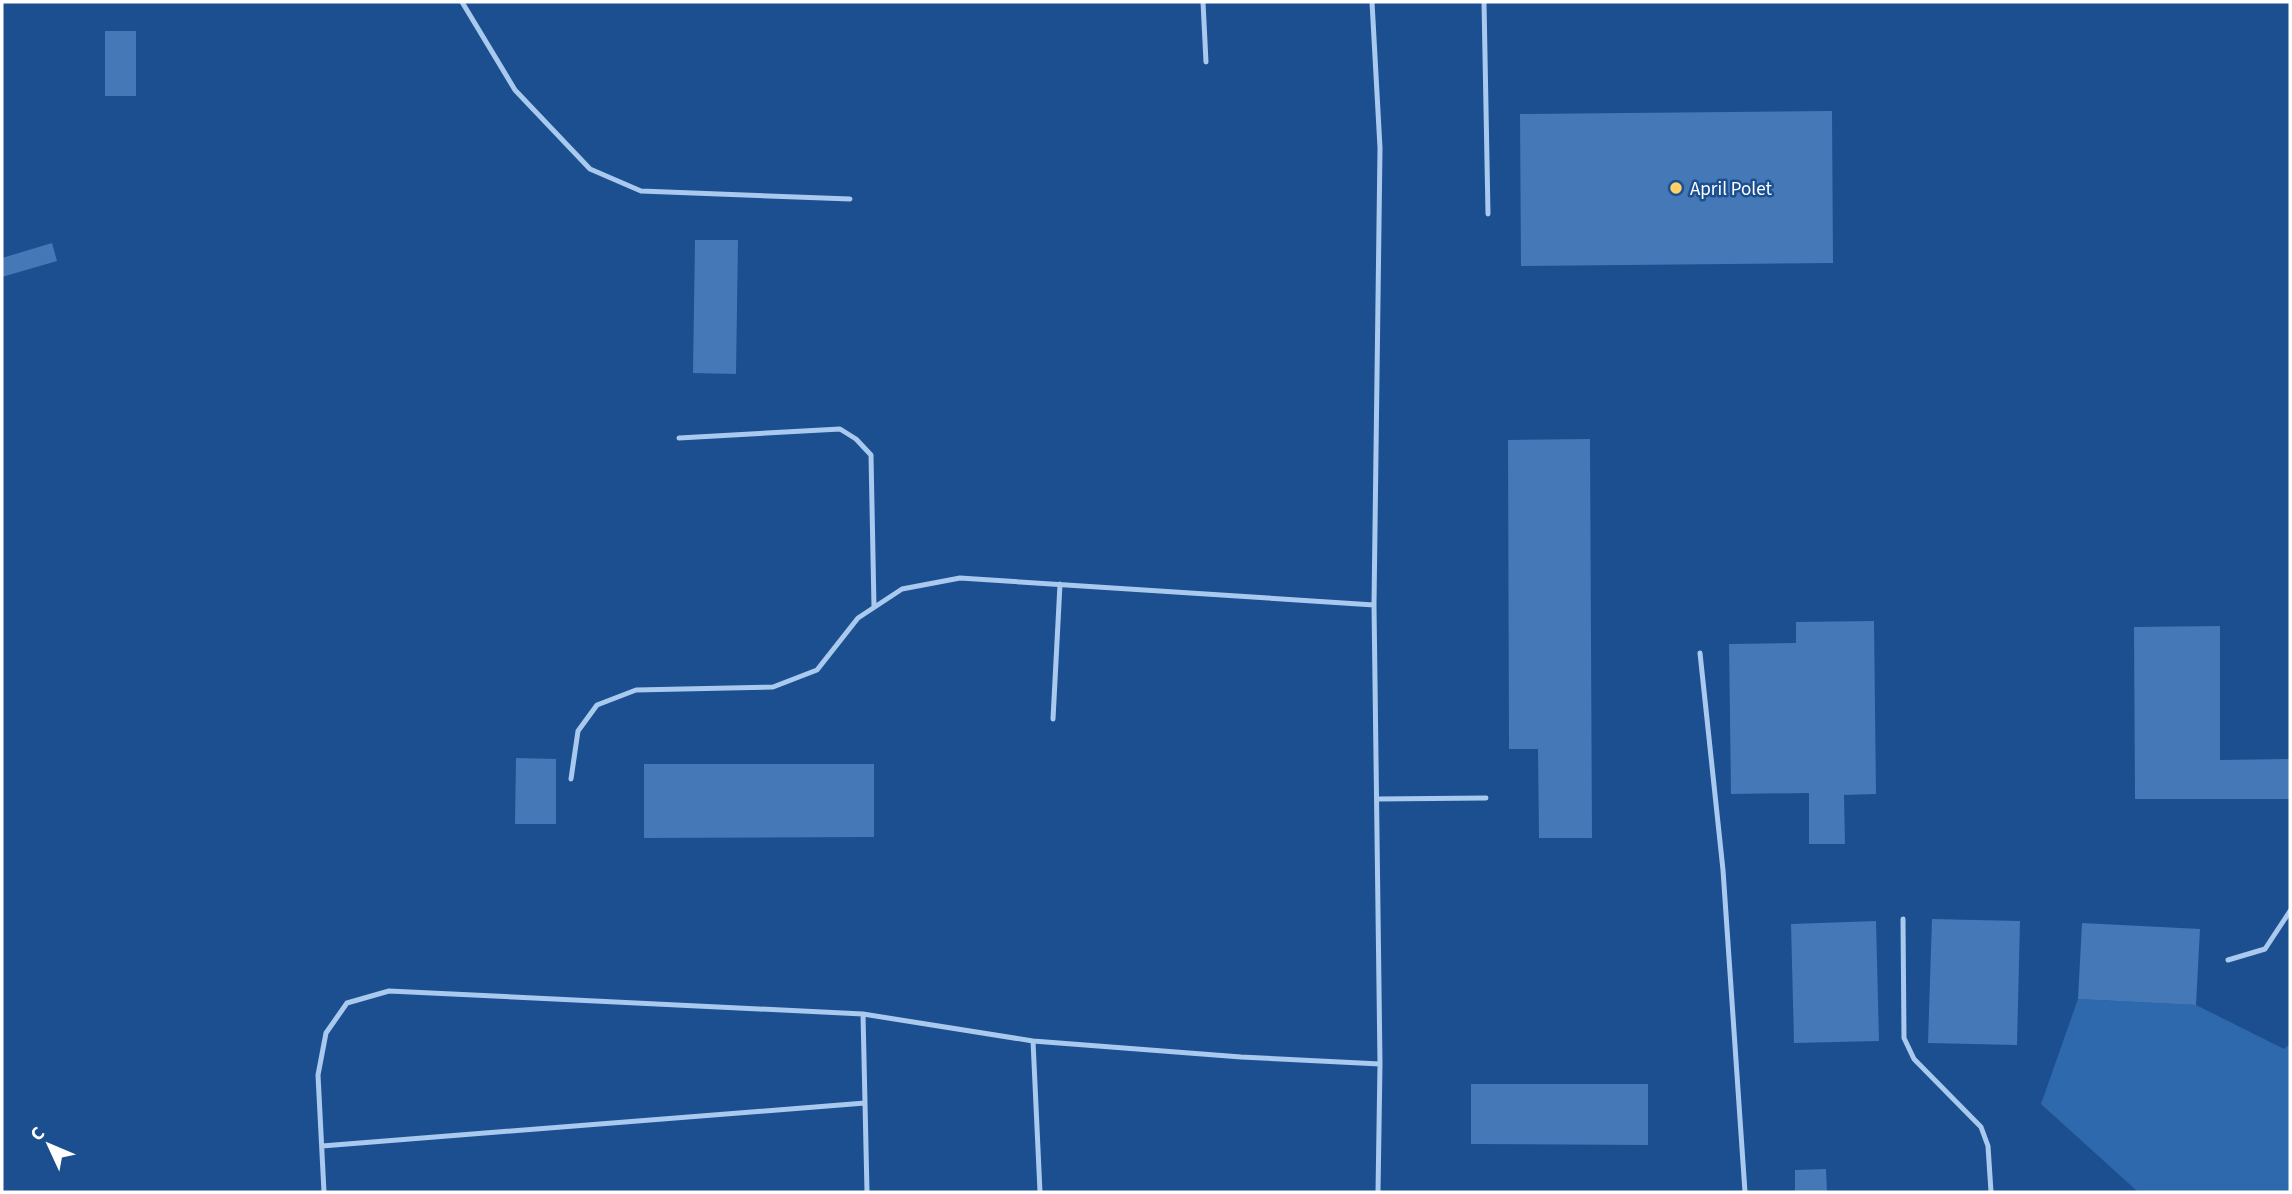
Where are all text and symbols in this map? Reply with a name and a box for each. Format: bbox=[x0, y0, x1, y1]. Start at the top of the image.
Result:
place label: April Polet bbox=[1690, 176, 1772, 203]
marker: April Polet bbox=[1668, 180, 1684, 196]
north arrow bbox=[14, 1110, 84, 1180]
text: С bbox=[24, 1121, 51, 1148]

